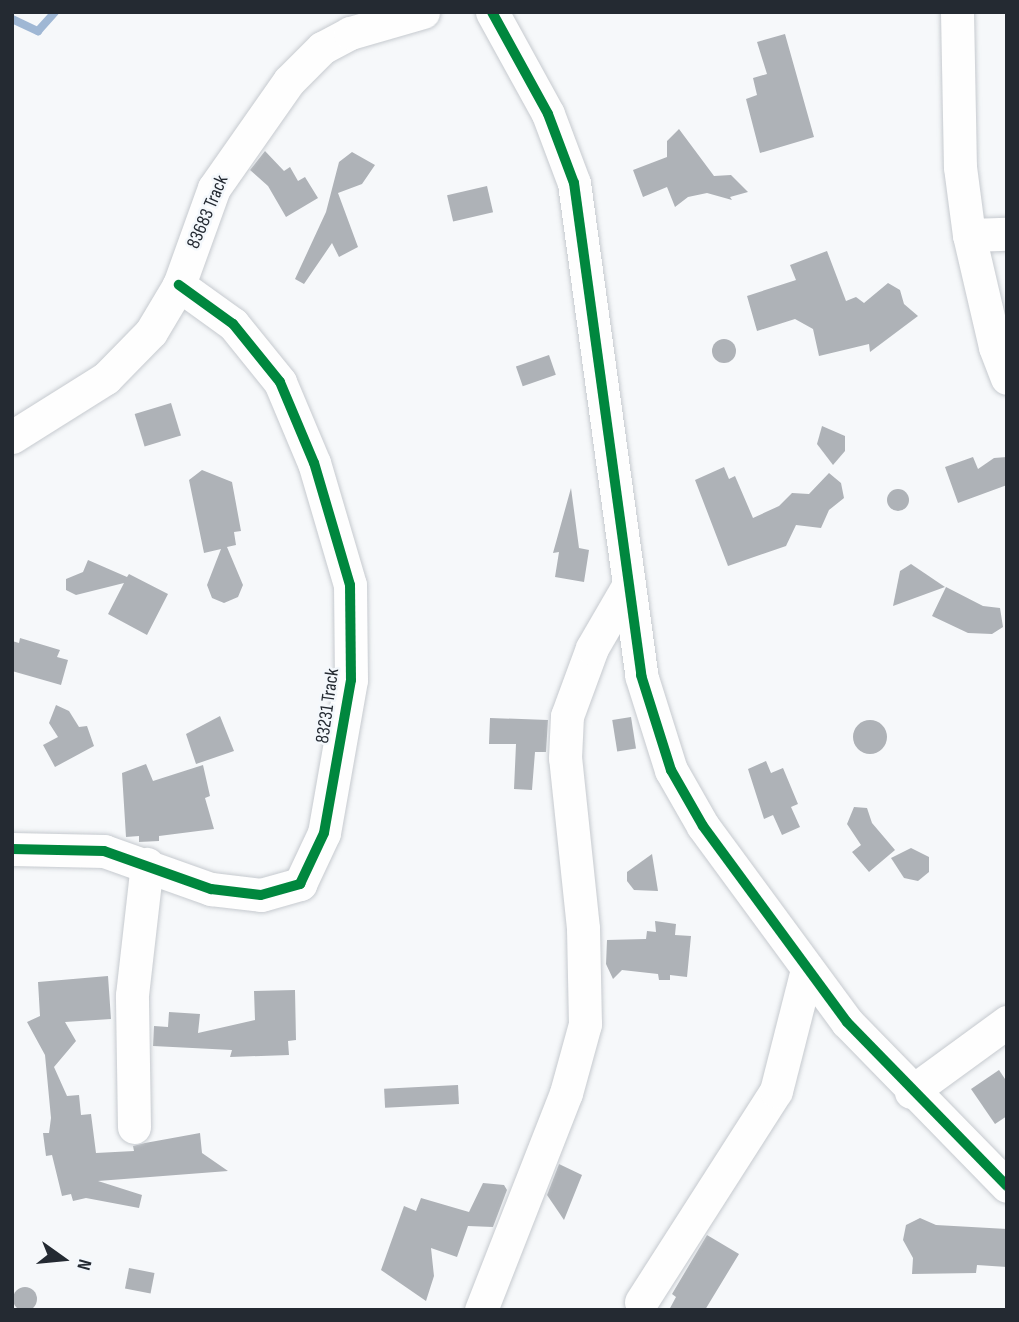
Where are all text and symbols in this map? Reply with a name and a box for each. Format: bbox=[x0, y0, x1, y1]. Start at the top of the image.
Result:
street label: 83683 Track bbox=[182, 172, 234, 252]
street label: 83231 Track bbox=[311, 667, 345, 745]
north arrow bbox=[28, 1224, 98, 1294]
text: N bbox=[71, 1257, 96, 1272]

